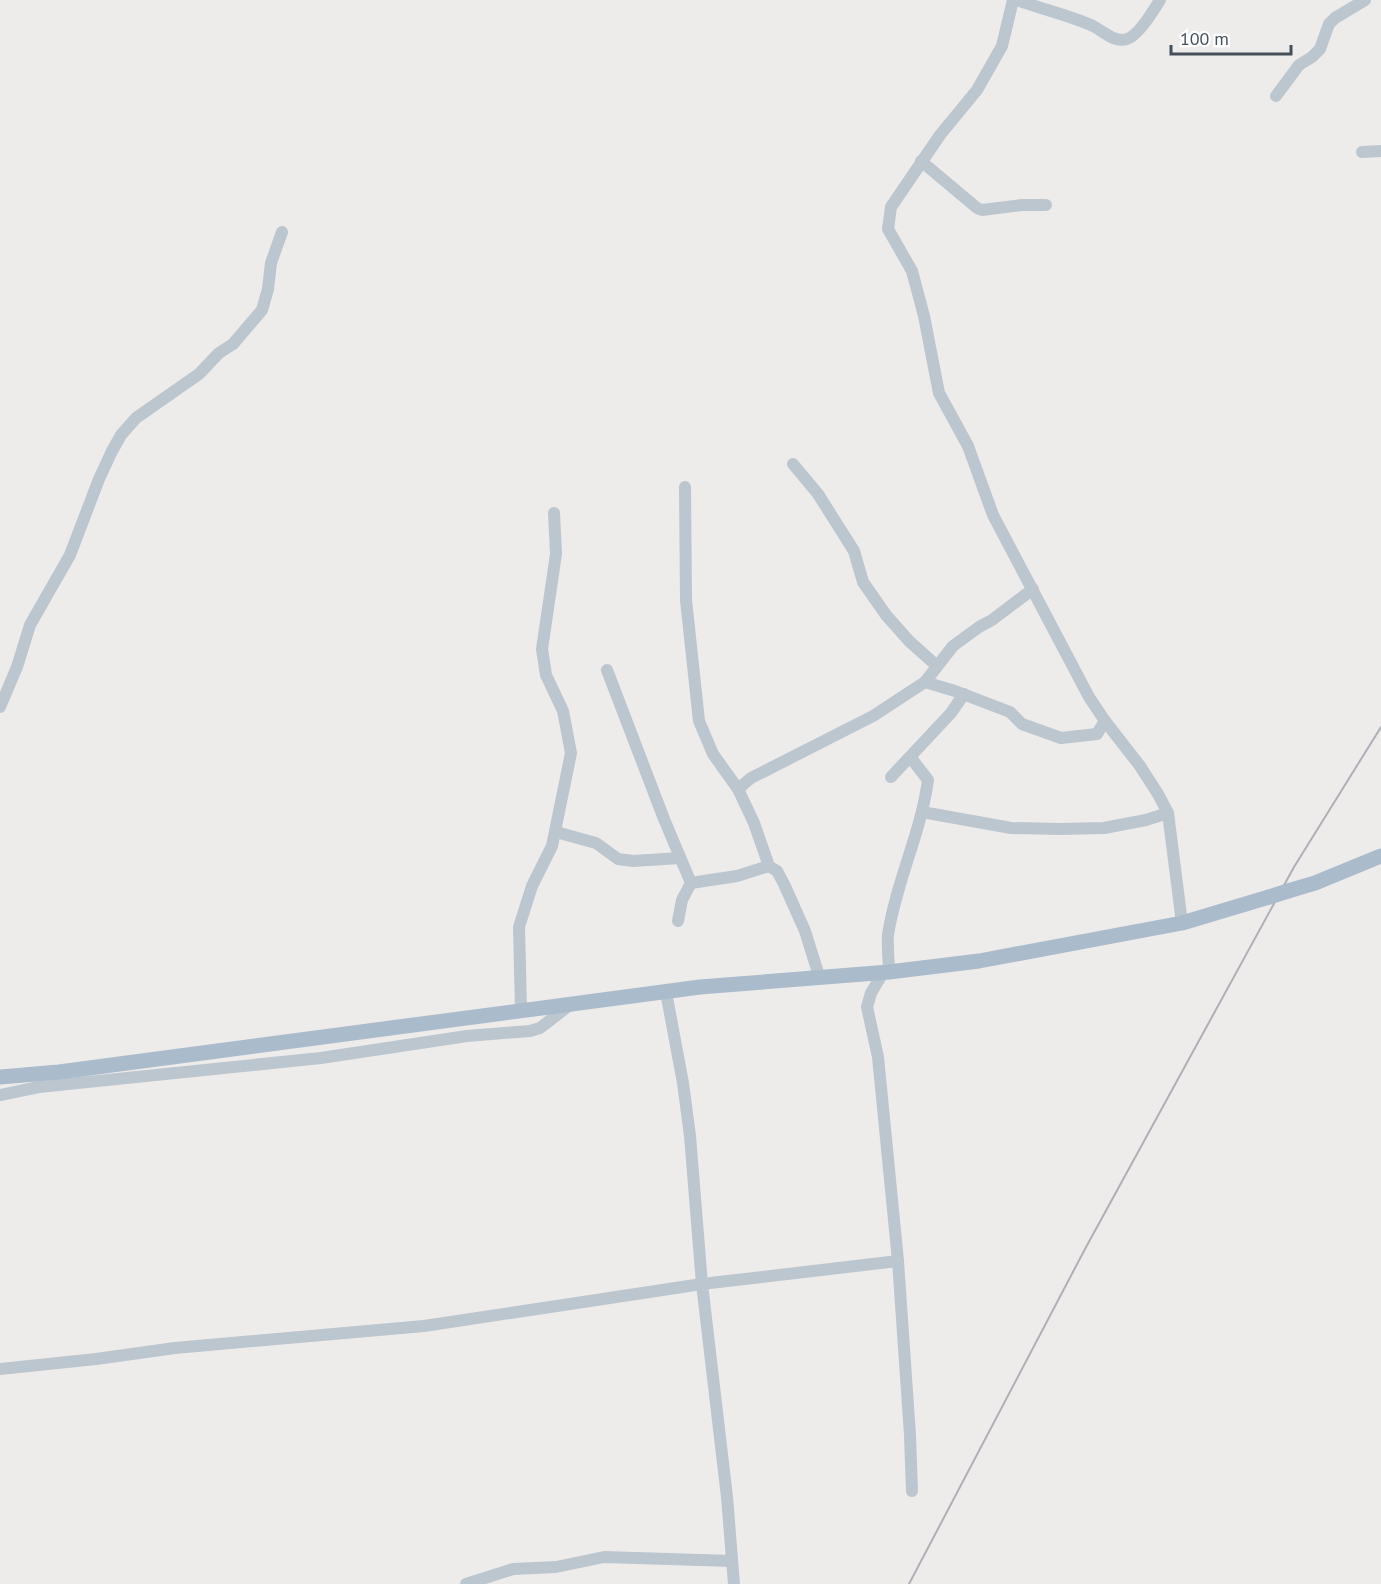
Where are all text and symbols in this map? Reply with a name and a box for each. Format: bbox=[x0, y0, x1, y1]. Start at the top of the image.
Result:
scale bar bbox=[1171, 18, 1291, 56]
text: 100 m bbox=[1180, 27, 1229, 50]

